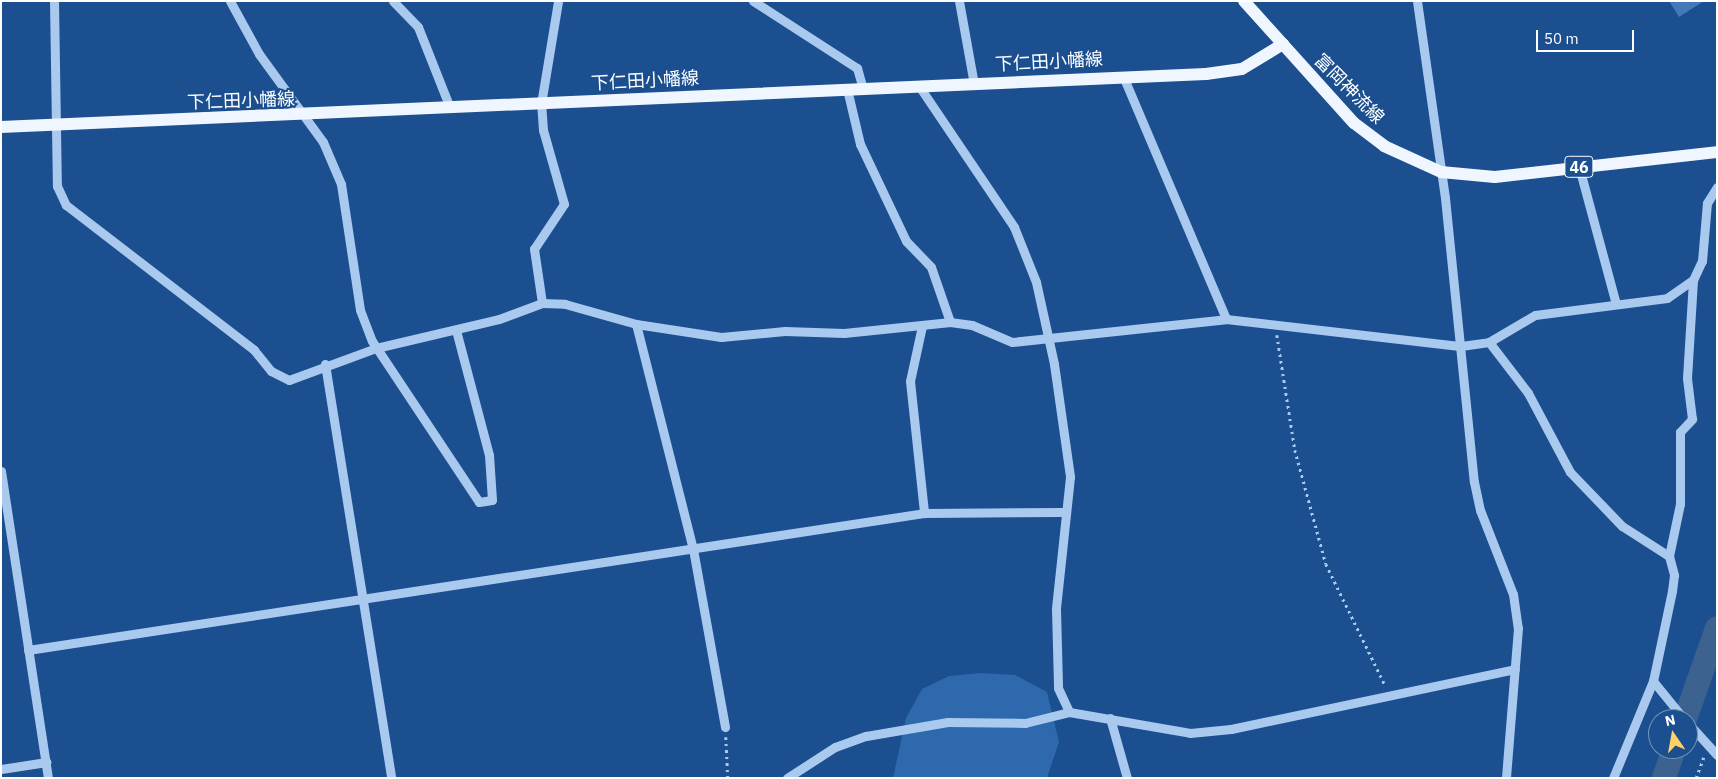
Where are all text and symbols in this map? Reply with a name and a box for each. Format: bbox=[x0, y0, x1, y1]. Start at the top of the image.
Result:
scale bar bbox=[1538, 20, 1636, 52]
text: 50 m bbox=[1544, 29, 1579, 48]
street label: 下仁田小幡線 bbox=[995, 48, 1103, 76]
street label: 富岡神流線 bbox=[1310, 50, 1388, 128]
street label: 下仁田小幡線 bbox=[591, 67, 699, 95]
street label: 下仁田小幡線 bbox=[187, 88, 295, 114]
road number: 46 bbox=[1564, 154, 1594, 180]
north arrow bbox=[1648, 709, 1698, 759]
text: N bbox=[1663, 710, 1677, 730]

